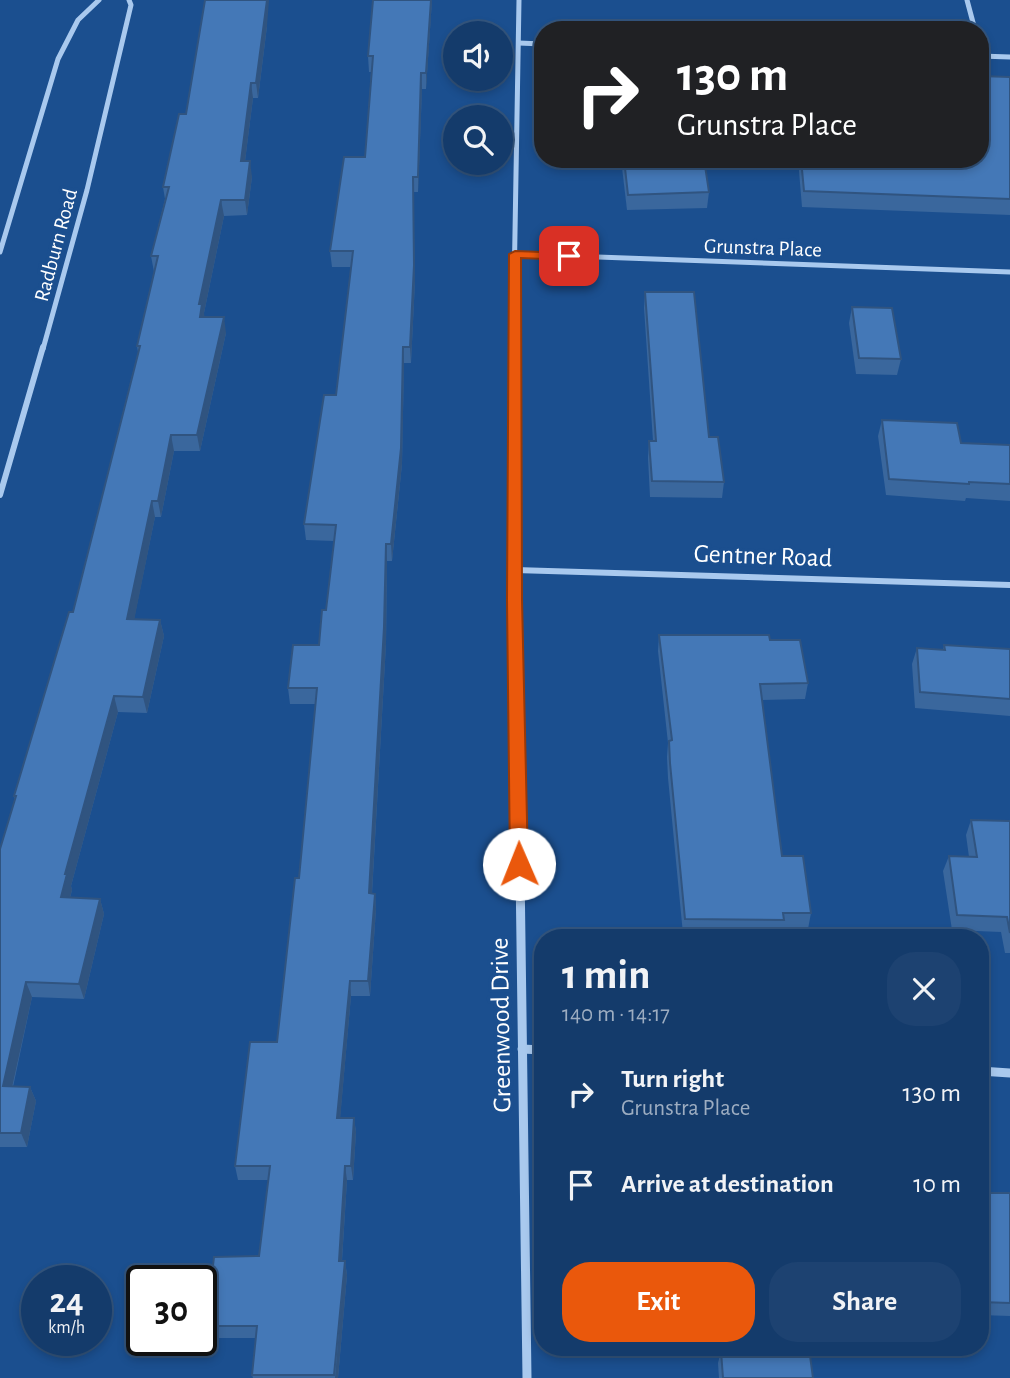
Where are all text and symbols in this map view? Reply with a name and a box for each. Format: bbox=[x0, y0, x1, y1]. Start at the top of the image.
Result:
map controls bbox=[443, 21, 513, 175]
button: sound bbox=[443, 21, 513, 91]
icon: right bbox=[562, 49, 653, 140]
text: 130 m bbox=[677, 51, 788, 100]
button: search bbox=[443, 105, 513, 175]
text: Grunstra Place bbox=[677, 109, 857, 141]
street label: Radburn Road bbox=[31, 186, 81, 304]
pin bbox=[539, 226, 599, 286]
street label: Grunstra Place bbox=[704, 235, 822, 261]
icon: arrive bbox=[550, 237, 588, 275]
street label: Gentner Road bbox=[693, 541, 833, 571]
position arrow bbox=[482, 827, 556, 901]
street label: Greenwood Drive bbox=[486, 937, 516, 1113]
button: close bbox=[887, 952, 961, 1026]
text: 1 min bbox=[562, 954, 651, 996]
text: 140 m · 14:17 bbox=[562, 1003, 670, 1026]
text: Turn right bbox=[621, 1066, 724, 1092]
icon: right bbox=[562, 1075, 600, 1113]
text: 130 m bbox=[903, 1080, 961, 1106]
text: Grunstra Place bbox=[621, 1097, 750, 1120]
icon: arrive bbox=[562, 1166, 600, 1204]
text: Arrive at destination bbox=[621, 1171, 834, 1197]
text: 10 m bbox=[913, 1171, 961, 1197]
button: Exit bbox=[562, 1262, 755, 1342]
button: Share bbox=[769, 1262, 961, 1342]
speed limit sign: 30 bbox=[126, 1265, 217, 1356]
text: 24 bbox=[49, 1284, 84, 1319]
text: km/h bbox=[48, 1319, 85, 1337]

